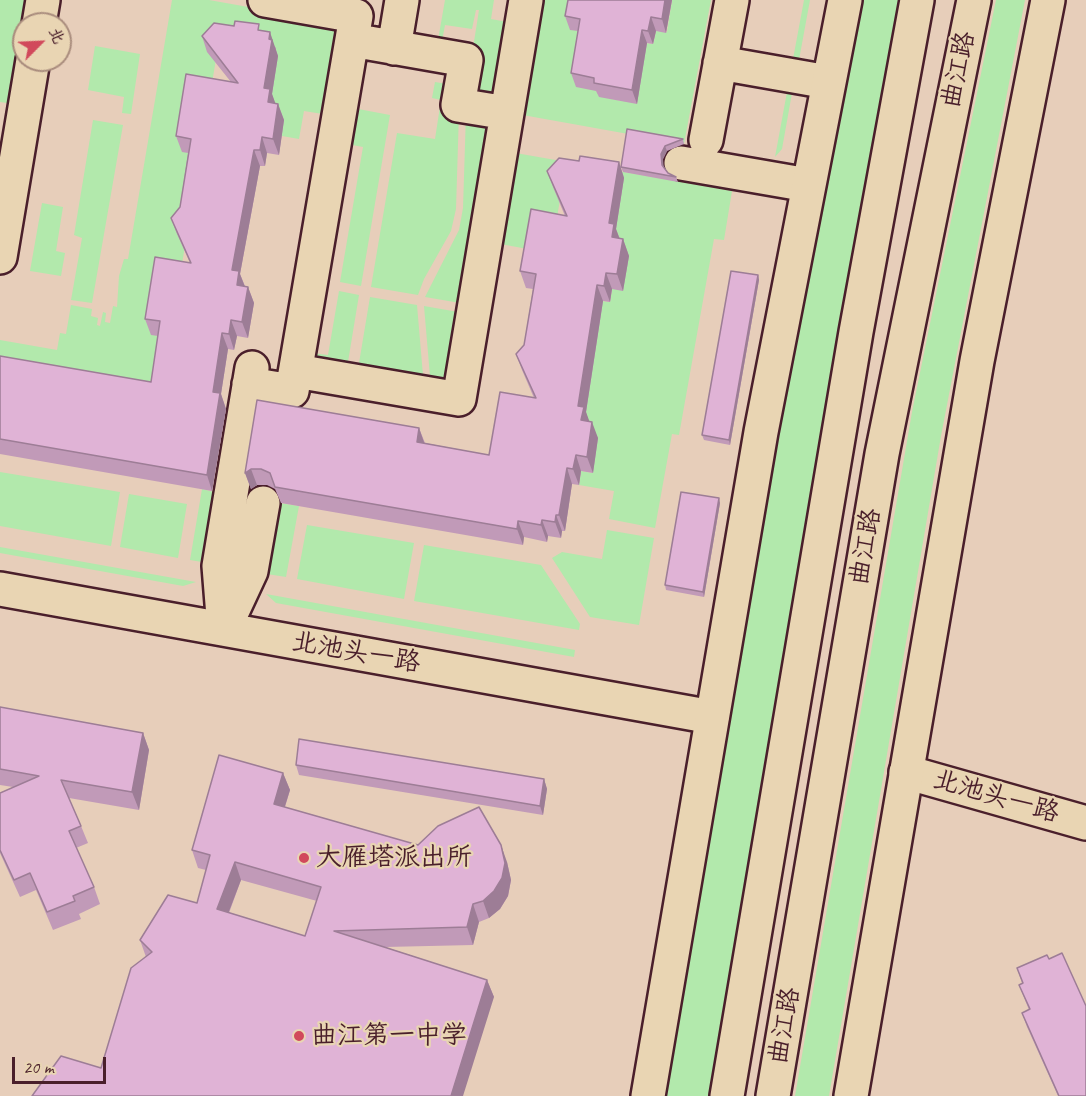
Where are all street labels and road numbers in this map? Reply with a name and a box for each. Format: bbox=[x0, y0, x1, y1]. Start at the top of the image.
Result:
street label: 曲江路 bbox=[936, 29, 982, 111]
street label: 曲江路 bbox=[844, 506, 888, 588]
street label: 北池头一路 bbox=[289, 626, 423, 680]
street label: 北池头一路 bbox=[929, 764, 1063, 830]
street label: 曲江路 bbox=[763, 985, 807, 1067]

